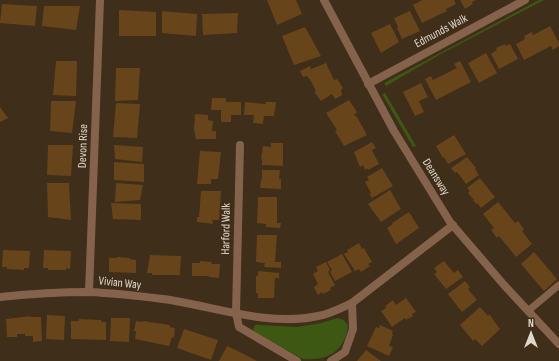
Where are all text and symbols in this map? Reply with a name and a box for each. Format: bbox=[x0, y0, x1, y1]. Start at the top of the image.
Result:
street label: Edmunds Walk bbox=[412, 11, 470, 51]
street label: Devon Rise bbox=[75, 124, 91, 168]
street label: Deansway bbox=[419, 156, 453, 198]
street label: Harford Walk bbox=[218, 203, 234, 255]
street label: Vivian Way bbox=[98, 273, 142, 293]
north arrow bbox=[511, 313, 551, 353]
text: N bbox=[528, 317, 534, 330]

